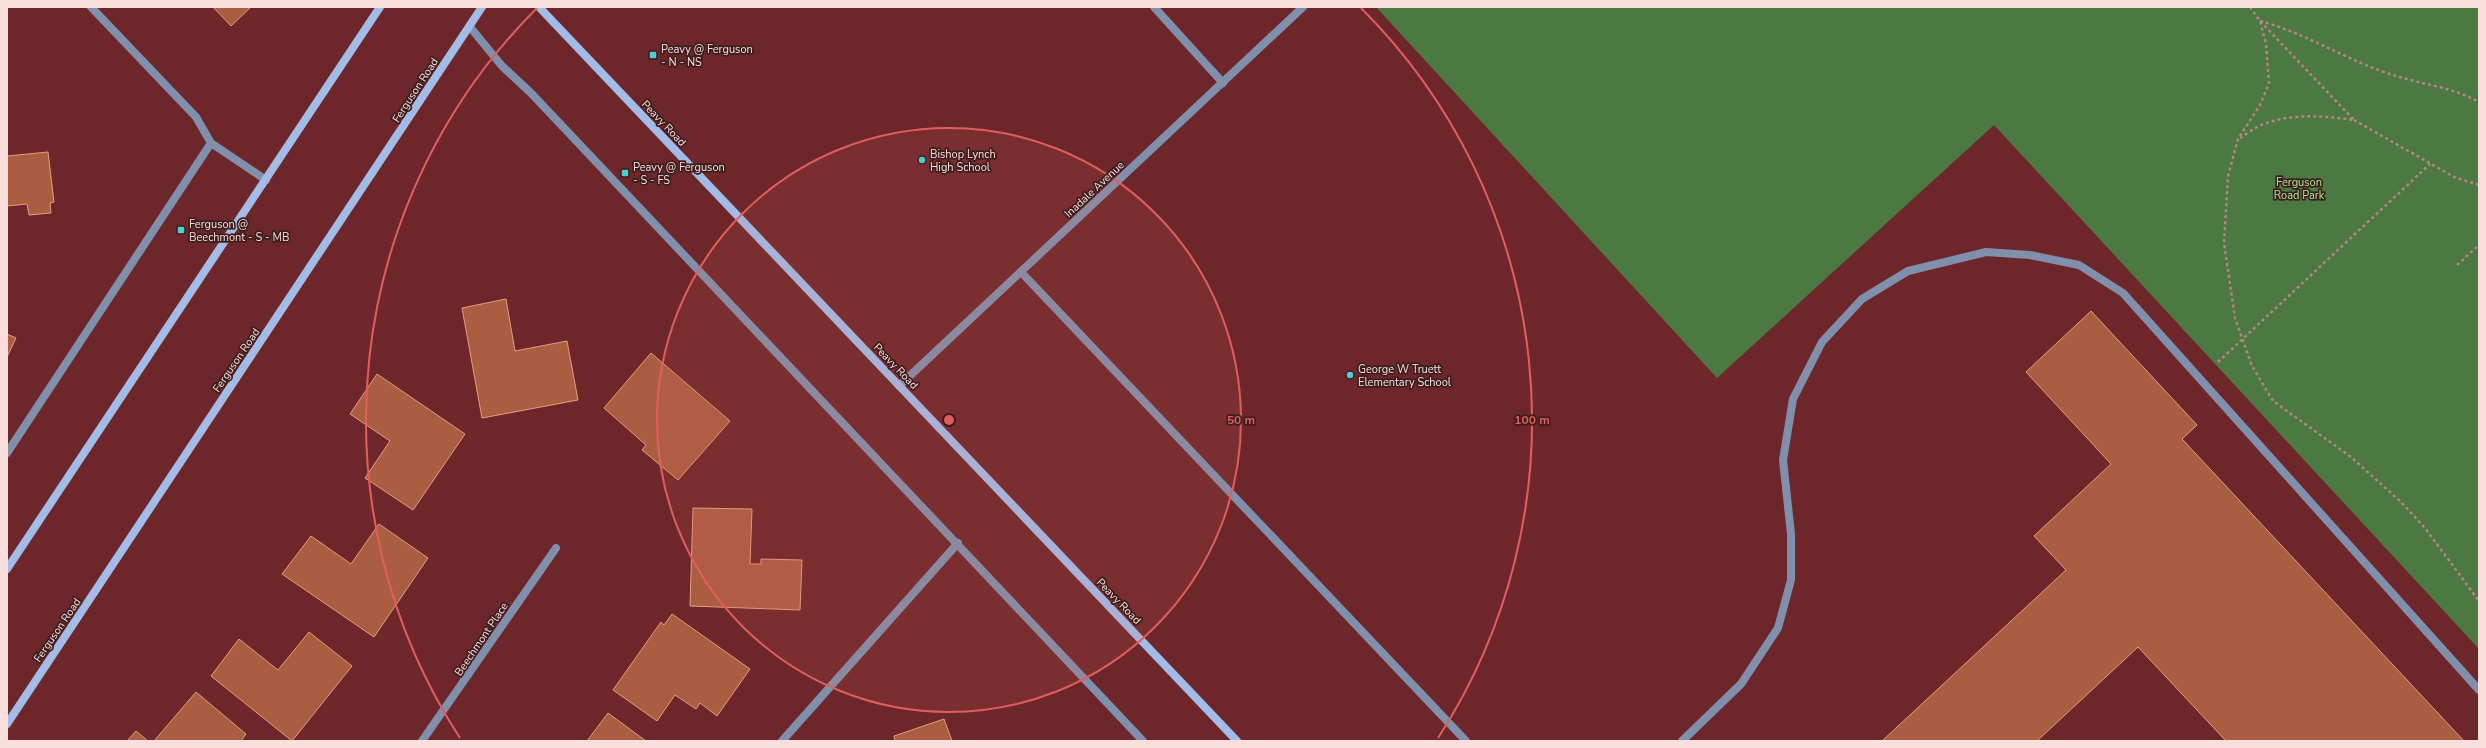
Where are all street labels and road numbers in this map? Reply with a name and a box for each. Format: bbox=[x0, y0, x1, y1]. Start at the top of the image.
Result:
street label: Ferguson Road bbox=[389, 55, 442, 125]
street label: Peavy Road bbox=[638, 97, 689, 150]
street label: Inadale Avenue bbox=[1061, 158, 1128, 221]
street label: Ferguson Road bbox=[209, 325, 263, 395]
street label: Peavy Road bbox=[870, 340, 921, 393]
street label: Peavy Road bbox=[1093, 575, 1144, 628]
street label: Ferguson Road bbox=[30, 595, 84, 665]
street label: Beechmont Place bbox=[451, 599, 512, 679]

